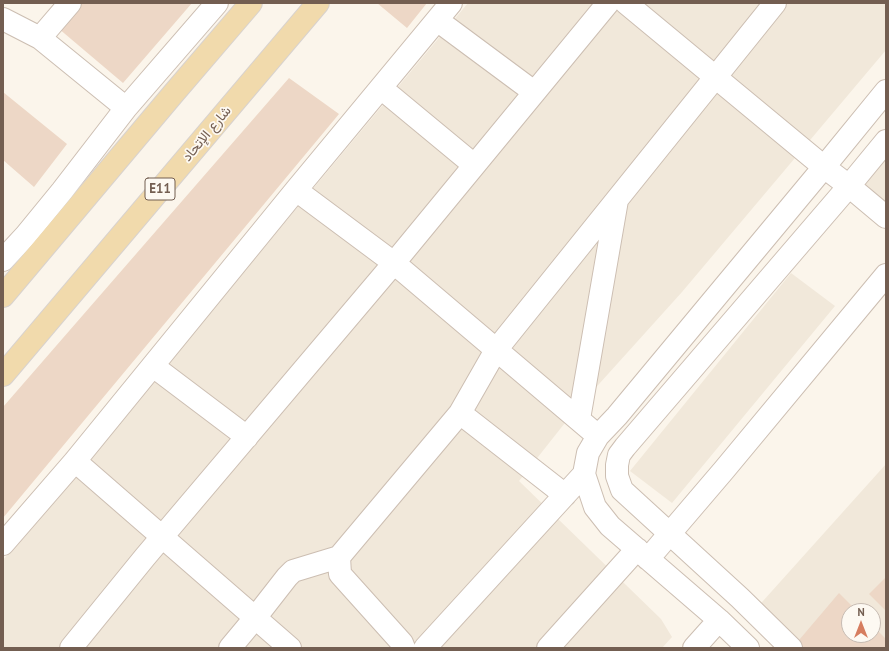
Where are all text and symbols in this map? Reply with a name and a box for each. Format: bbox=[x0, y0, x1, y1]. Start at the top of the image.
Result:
street label: شارع الإتحاد bbox=[179, 103, 235, 165]
road number: E11 bbox=[145, 178, 175, 200]
north arrow bbox=[841, 603, 881, 643]
text: N bbox=[857, 605, 865, 619]

